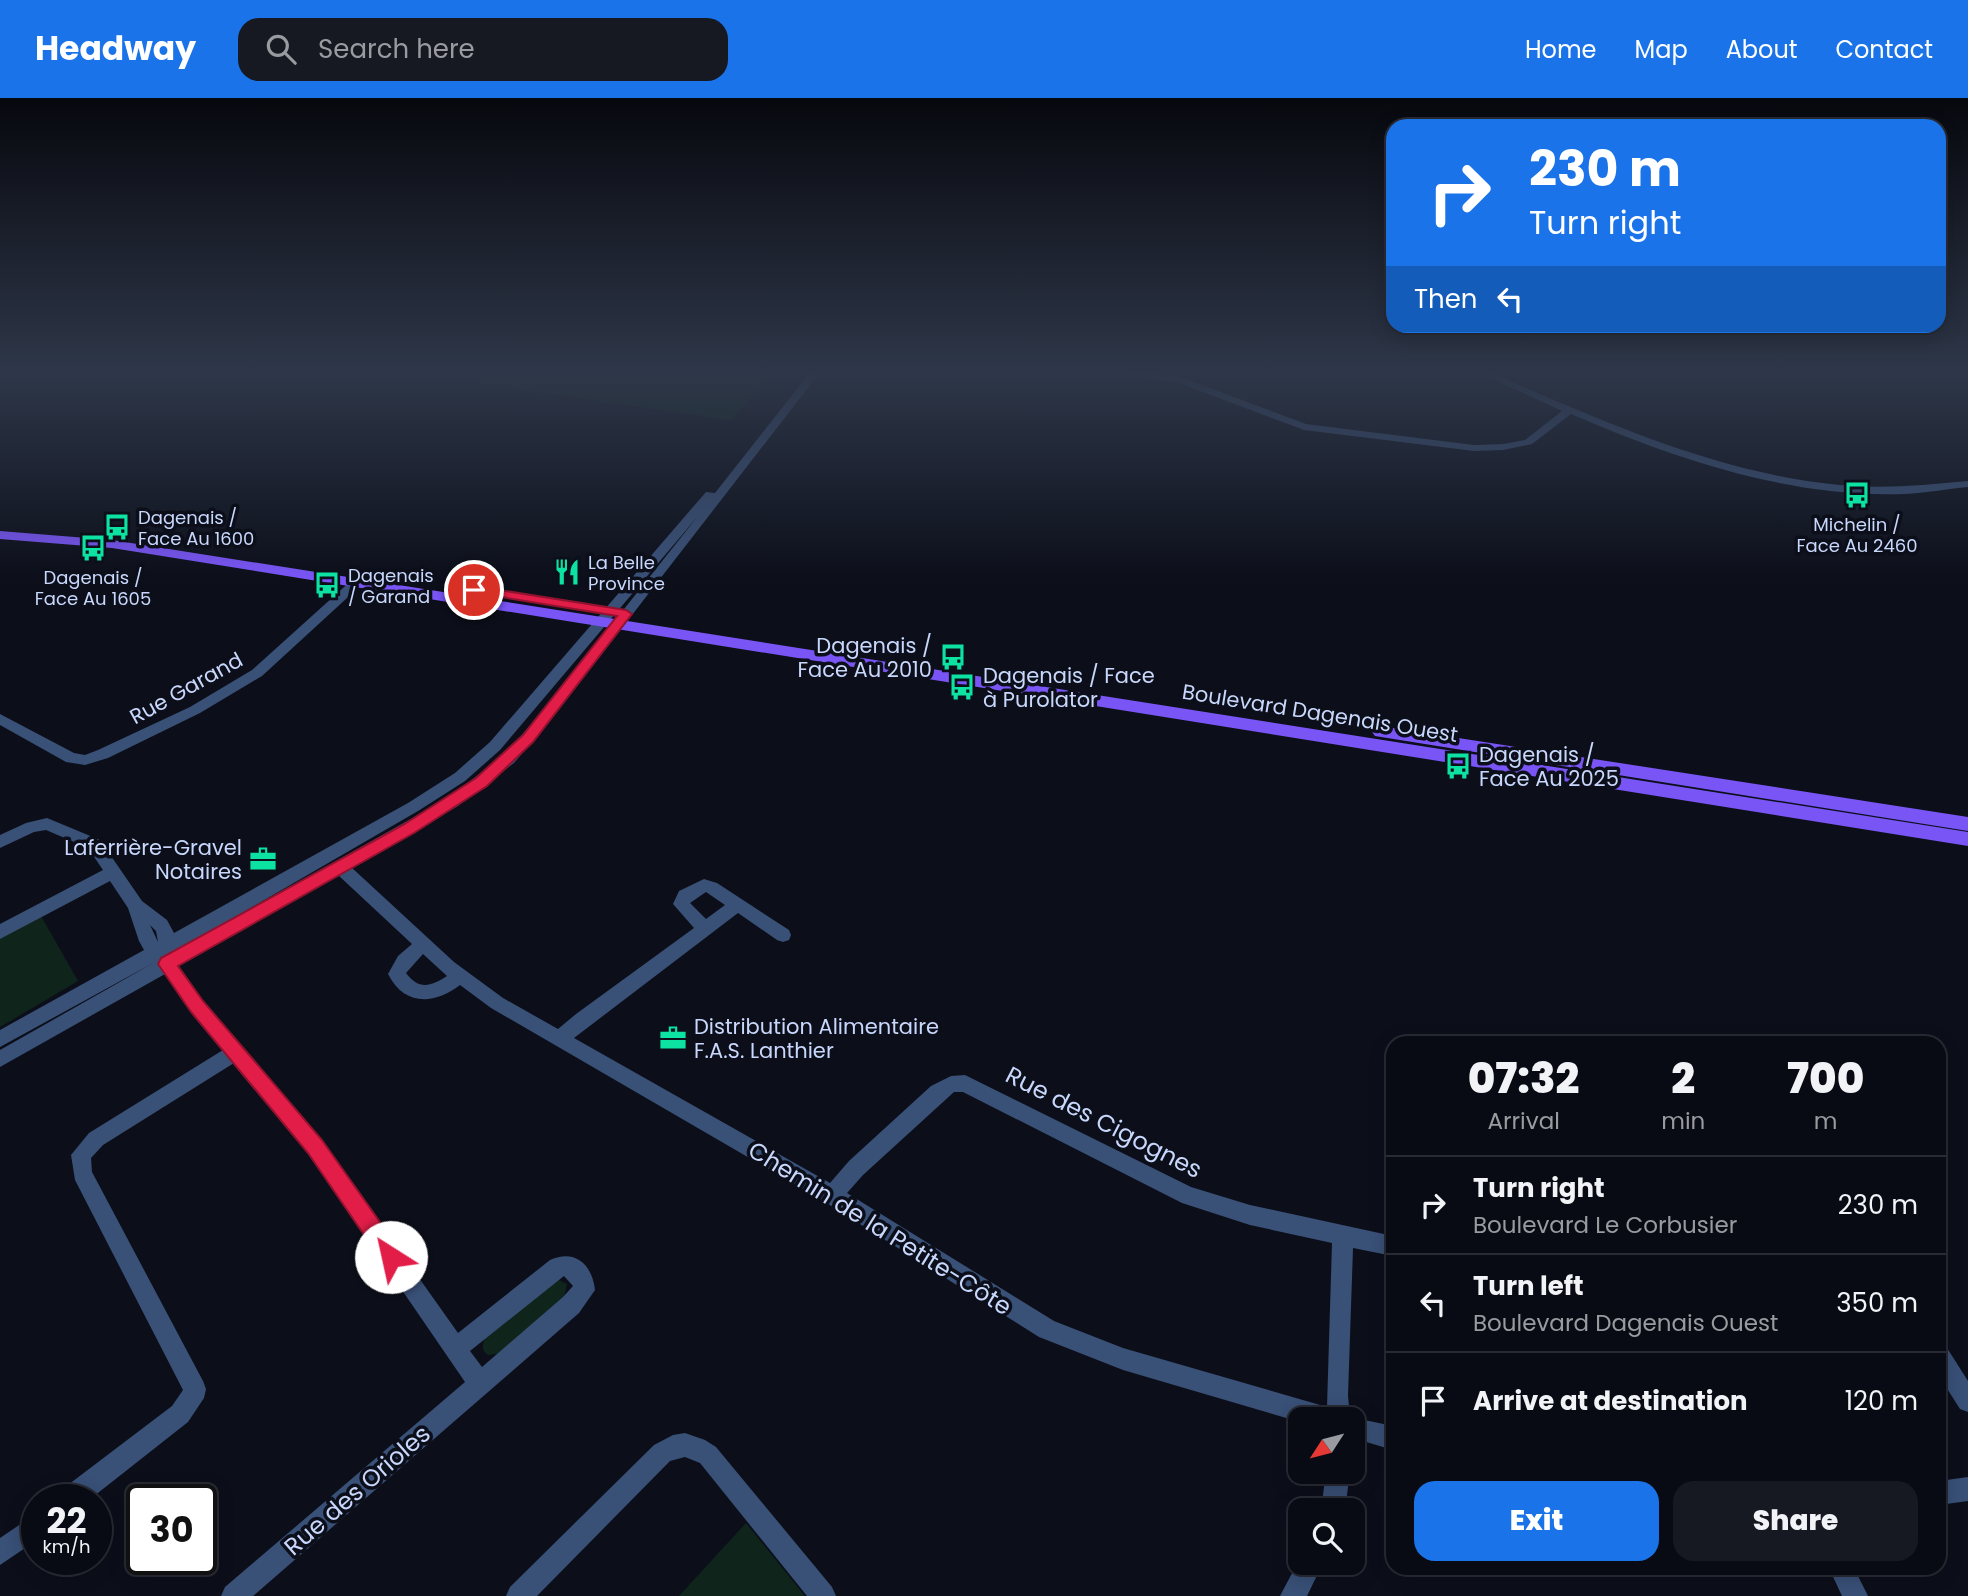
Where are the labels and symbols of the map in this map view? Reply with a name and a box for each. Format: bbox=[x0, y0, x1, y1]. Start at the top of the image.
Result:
bus stop icon: Michelin / Face Au 2460 bbox=[1842, 480, 1872, 510]
place label: Dagenais / Face Au 1600 bbox=[138, 505, 254, 551]
bus stop icon: Dagenais / Face Au 1600 bbox=[102, 512, 132, 542]
place label: Michelin / Face Au 2460 bbox=[1797, 512, 1918, 558]
bus stop icon: Dagenais / Face Au 1605 bbox=[78, 533, 108, 563]
place label: La Belle Province bbox=[588, 550, 665, 596]
restaurant icon: La Belle Province bbox=[552, 557, 582, 587]
pin bbox=[444, 560, 504, 620]
place label: Dagenais / Garand bbox=[348, 563, 434, 609]
place label: Dagenais / Face Au 1605 bbox=[35, 565, 151, 611]
bus stop icon: Dagenais / Garand bbox=[312, 570, 342, 600]
place label: Dagenais / Face Au 2010 bbox=[797, 631, 932, 684]
bus stop icon: Dagenais / Face Au 2010 bbox=[938, 642, 968, 672]
street label: Rue Garand bbox=[124, 645, 248, 731]
place label: Dagenais / Face à Purolator bbox=[983, 661, 1155, 714]
bus stop icon: Dagenais / Face à Purolator bbox=[947, 672, 977, 702]
street label: Boulevard Dagenais Ouest bbox=[1180, 677, 1460, 749]
place label: Dagenais / Face Au 2025 bbox=[1479, 740, 1619, 793]
bus stop icon: Dagenais / Face Au 2025 bbox=[1443, 751, 1473, 781]
place label: Laferrière-Gravel Notaires bbox=[64, 833, 242, 886]
office icon: Laferrière-Gravel Notaires bbox=[248, 844, 278, 874]
place label: Distribution Alimentaire F.A.S. Lanthier bbox=[694, 1012, 939, 1065]
office icon: Distribution Alimentaire F.A.S. Lanthier bbox=[658, 1023, 688, 1053]
street label: Rue des Cigognes bbox=[1000, 1058, 1208, 1186]
street label: Chemin de la Petite-Côte bbox=[742, 1133, 1018, 1323]
position arrow bbox=[354, 1220, 428, 1294]
north arrow bbox=[1288, 1407, 1365, 1484]
street label: Rue des Orioles bbox=[277, 1417, 437, 1563]
speed limit sign: 30 bbox=[126, 1484, 217, 1575]

